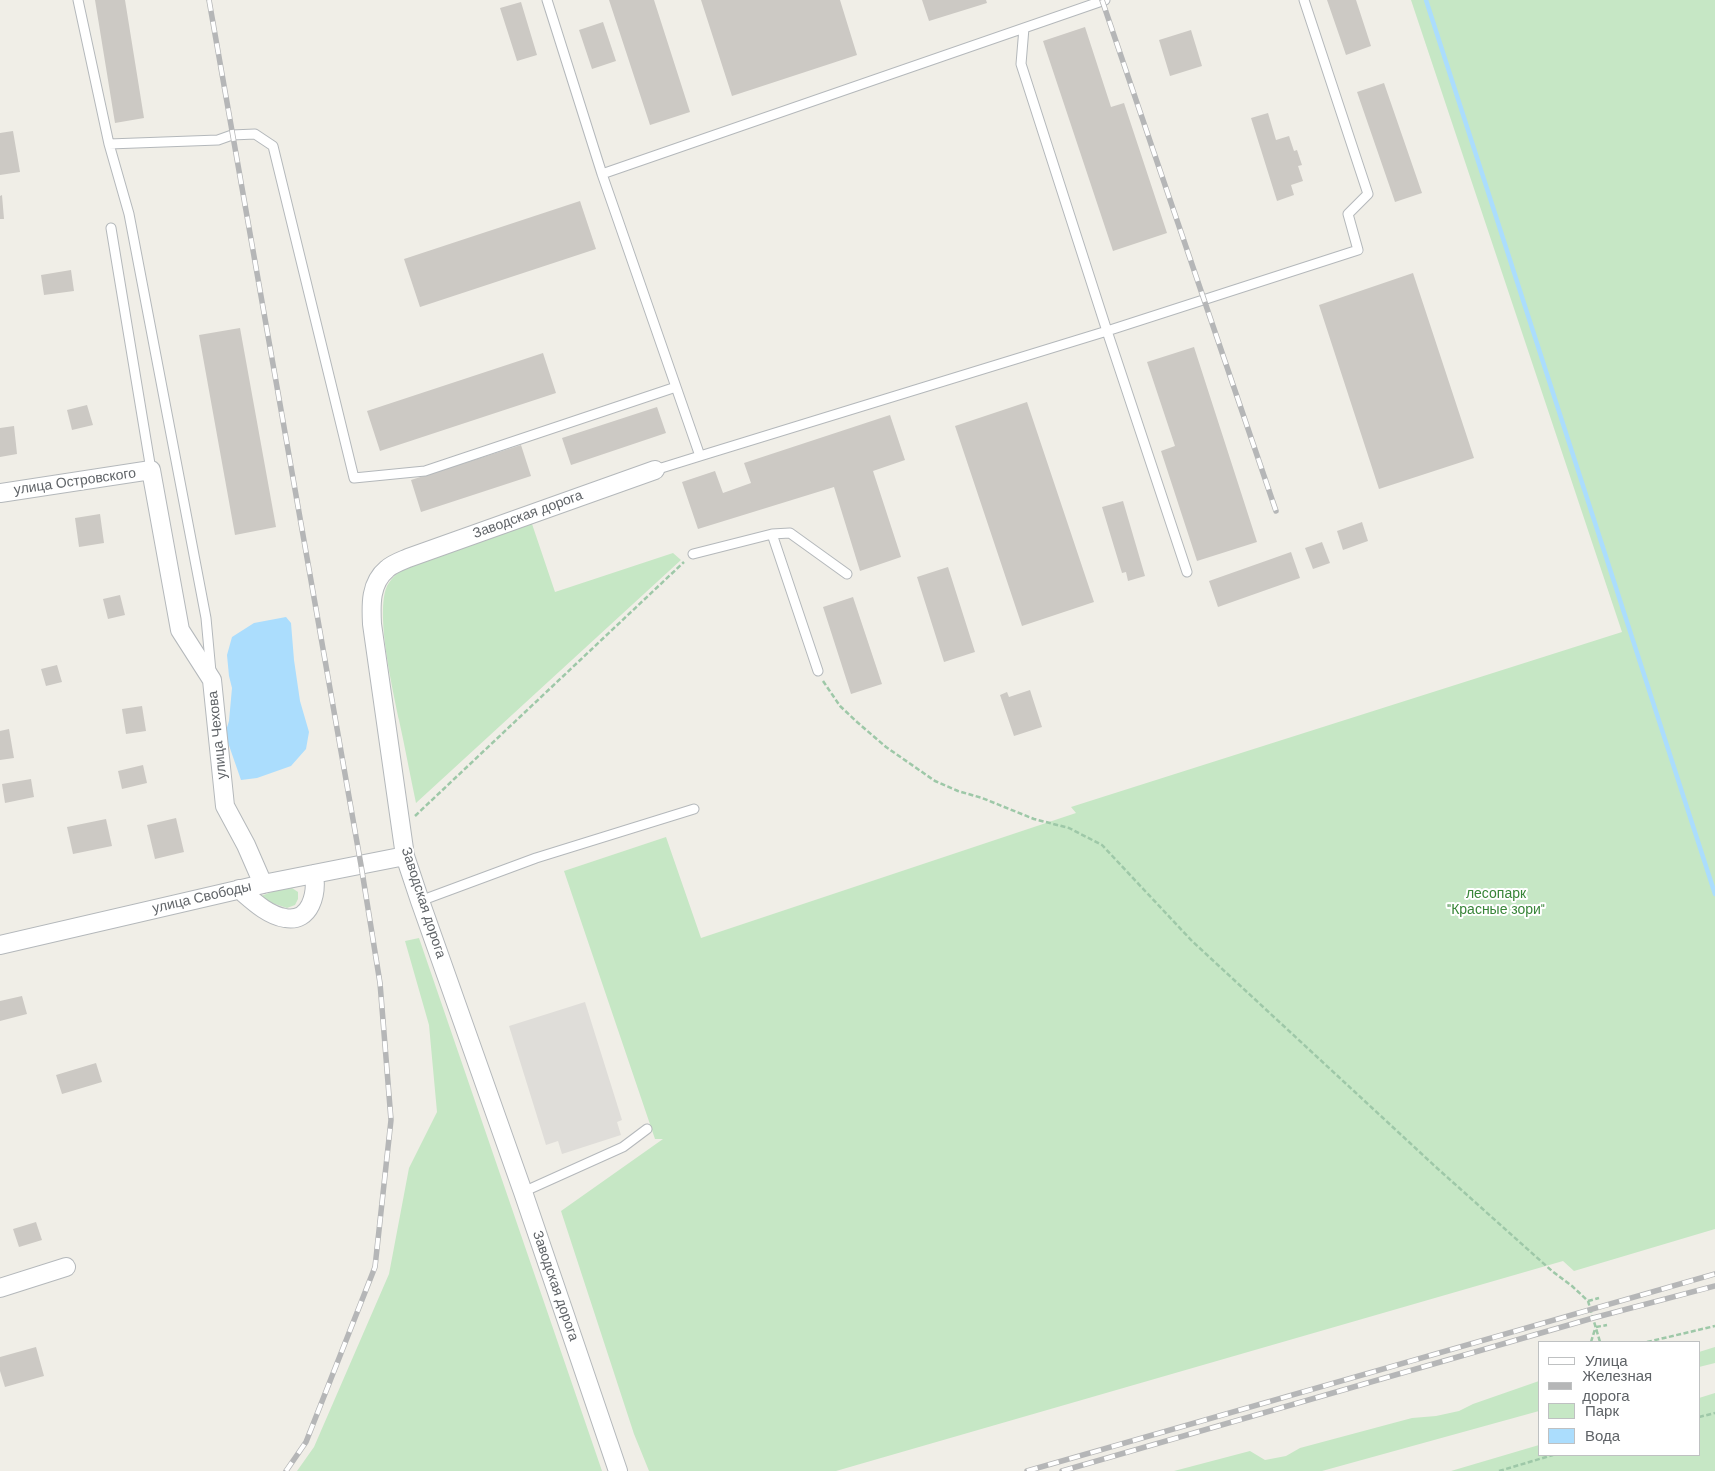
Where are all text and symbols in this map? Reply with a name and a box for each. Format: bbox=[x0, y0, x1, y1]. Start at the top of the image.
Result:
street label: улица Островского bbox=[13, 465, 137, 499]
street label: Заводская дорога bbox=[471, 487, 585, 543]
street label: улица Чехова bbox=[205, 690, 231, 780]
street label: Заводская дорога bbox=[397, 845, 449, 961]
street label: улица Свободы bbox=[151, 878, 253, 918]
park label: лесопарк "Красные зори" bbox=[1447, 886, 1545, 919]
street label: Заводская дорога bbox=[528, 1229, 582, 1343]
legend bbox=[1538, 1341, 1700, 1456]
text: Улица bbox=[1585, 1351, 1628, 1371]
text: Железная дорога bbox=[1582, 1366, 1652, 1406]
text: Парк bbox=[1585, 1401, 1619, 1421]
text: Вода bbox=[1585, 1426, 1620, 1446]

